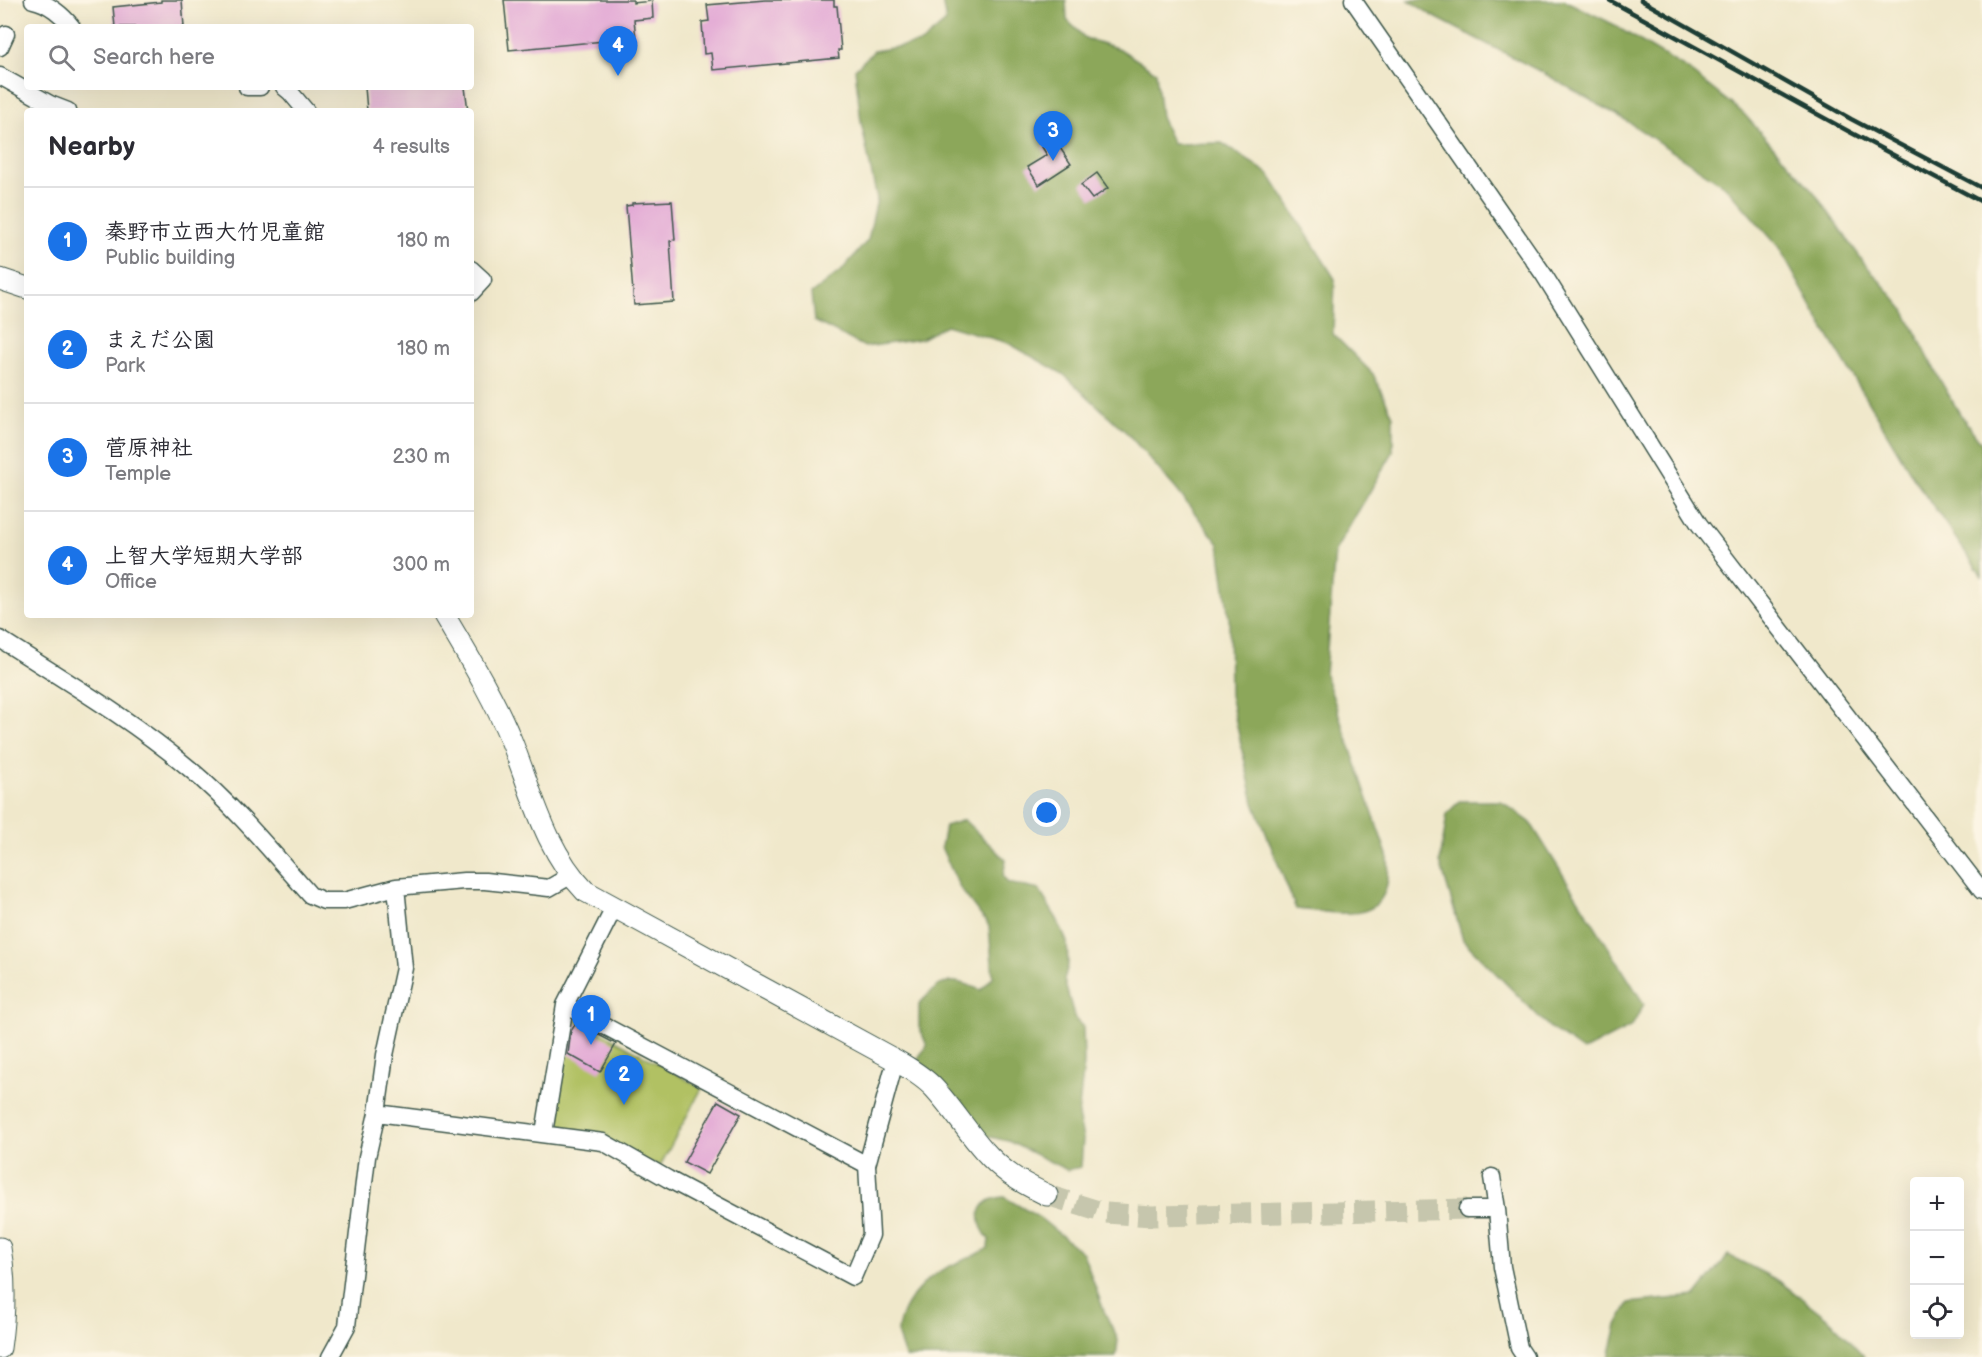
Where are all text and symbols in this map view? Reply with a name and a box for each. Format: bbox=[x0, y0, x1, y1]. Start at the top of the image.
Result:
search box bbox=[24, 24, 474, 90]
pin: 4 bbox=[598, 26, 638, 76]
icon: search bbox=[45, 41, 78, 74]
text: Search here bbox=[93, 44, 215, 71]
pin: 3 bbox=[1034, 112, 1072, 161]
text: Nearby bbox=[48, 132, 135, 163]
text: 4 results bbox=[372, 135, 450, 159]
text: 秦野市立西大竹児童館 bbox=[105, 219, 325, 246]
text: 1 bbox=[63, 229, 72, 253]
text: 180 m bbox=[397, 229, 450, 253]
text: Public building bbox=[105, 246, 235, 270]
text: まえだ公園 bbox=[105, 327, 215, 354]
text: 2 bbox=[62, 337, 73, 361]
text: 180 m bbox=[397, 337, 450, 361]
text: Park bbox=[105, 354, 145, 378]
text: 菅原神社 bbox=[105, 435, 193, 462]
text: 3 bbox=[62, 445, 73, 469]
text: 230 m bbox=[393, 445, 450, 469]
text: Temple bbox=[105, 462, 171, 486]
text: 上智大学短期大学部 bbox=[105, 543, 303, 570]
text: 4 bbox=[62, 553, 73, 577]
text: 300 m bbox=[392, 553, 450, 577]
text: Office bbox=[105, 570, 157, 594]
your location bbox=[1032, 798, 1061, 827]
pin: 1 bbox=[572, 996, 610, 1045]
pin: 2 bbox=[604, 1056, 644, 1105]
map controls bbox=[1910, 1177, 1964, 1339]
button: + bbox=[1910, 1177, 1964, 1231]
button: − bbox=[1910, 1231, 1964, 1285]
button: locate bbox=[1910, 1285, 1964, 1339]

